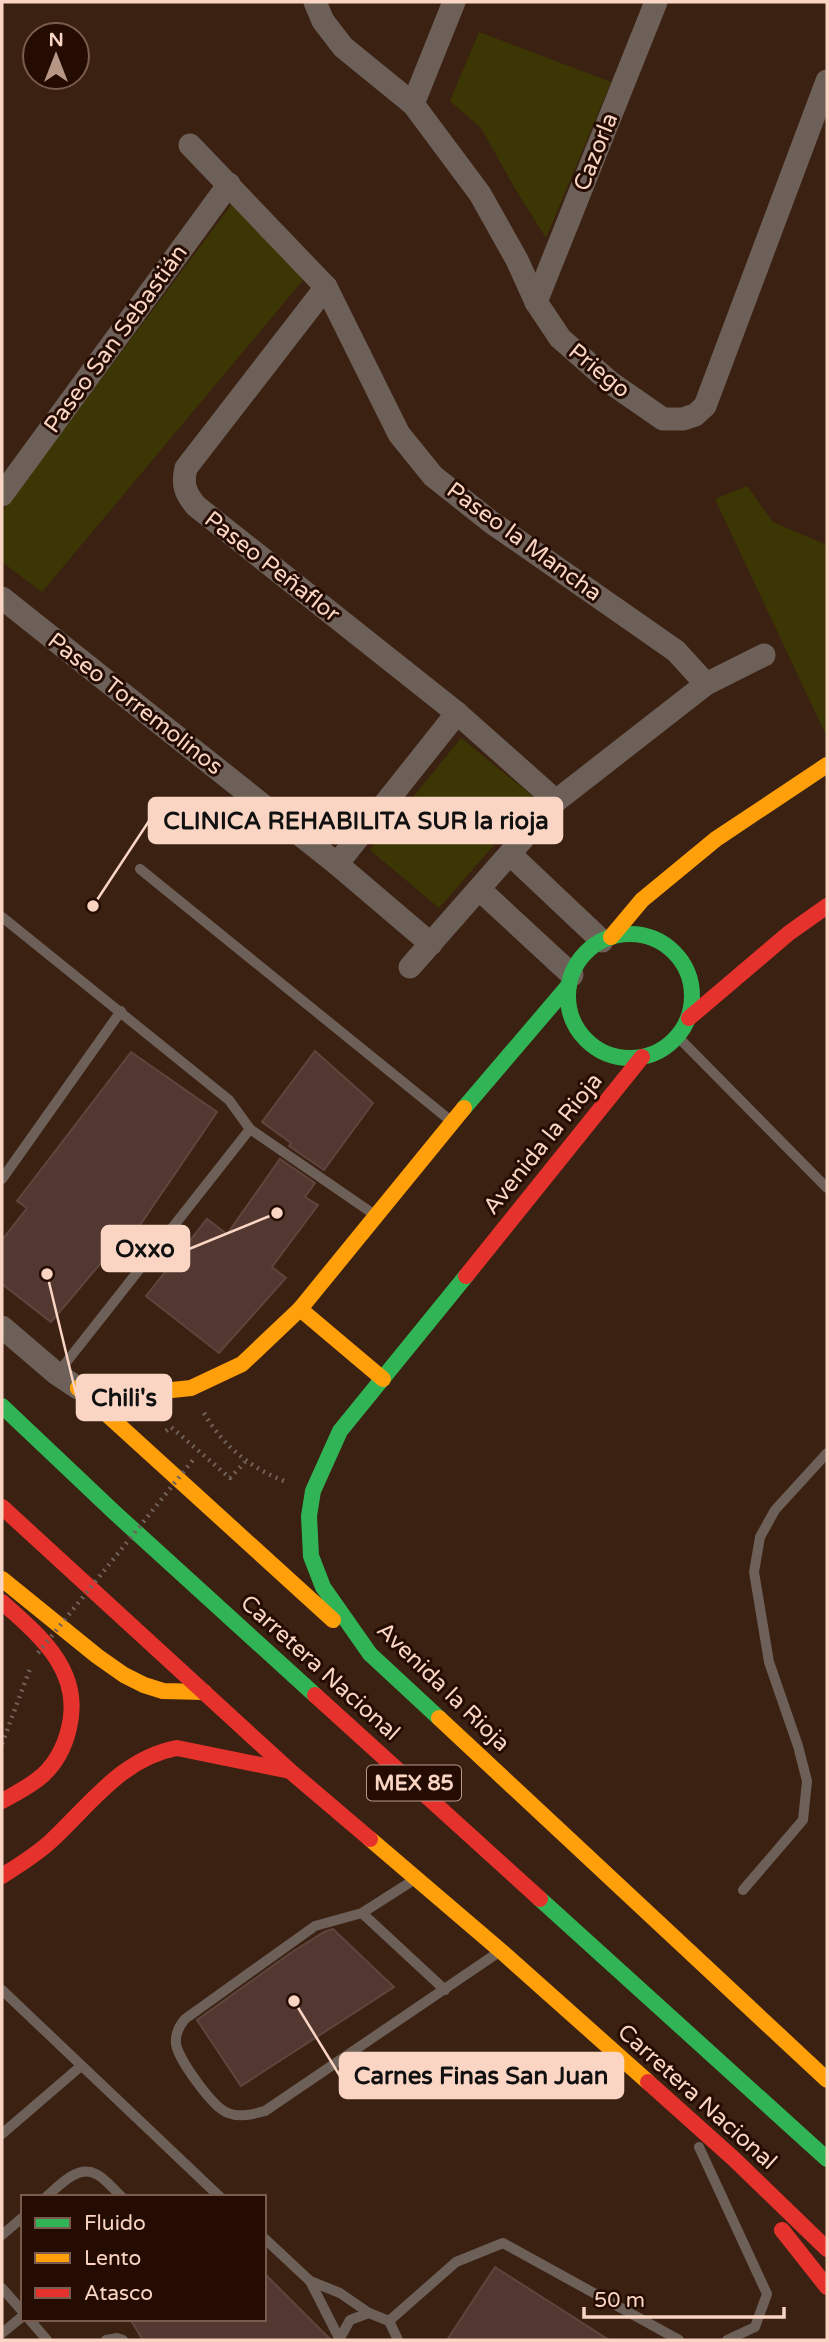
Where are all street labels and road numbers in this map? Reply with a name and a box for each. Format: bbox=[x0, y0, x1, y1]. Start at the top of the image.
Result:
street label: Cazorla bbox=[568, 109, 624, 195]
street label: Paseo San Sebastián bbox=[38, 239, 194, 439]
street label: Priego bbox=[562, 338, 636, 404]
street label: Paseo la Mancha bbox=[441, 476, 607, 608]
street label: Paseo Peñaflor bbox=[199, 505, 345, 629]
street label: Paseo Torremolinos bbox=[42, 627, 228, 781]
street label: Avenida la Rioja bbox=[477, 1068, 609, 1220]
street label: Carretera Nacional bbox=[235, 1589, 405, 1747]
street label: Avenida la Rioja bbox=[371, 1616, 515, 1758]
road number: MEX 85 bbox=[367, 1766, 461, 1800]
street label: Carretera Nacional bbox=[612, 2018, 782, 2176]

